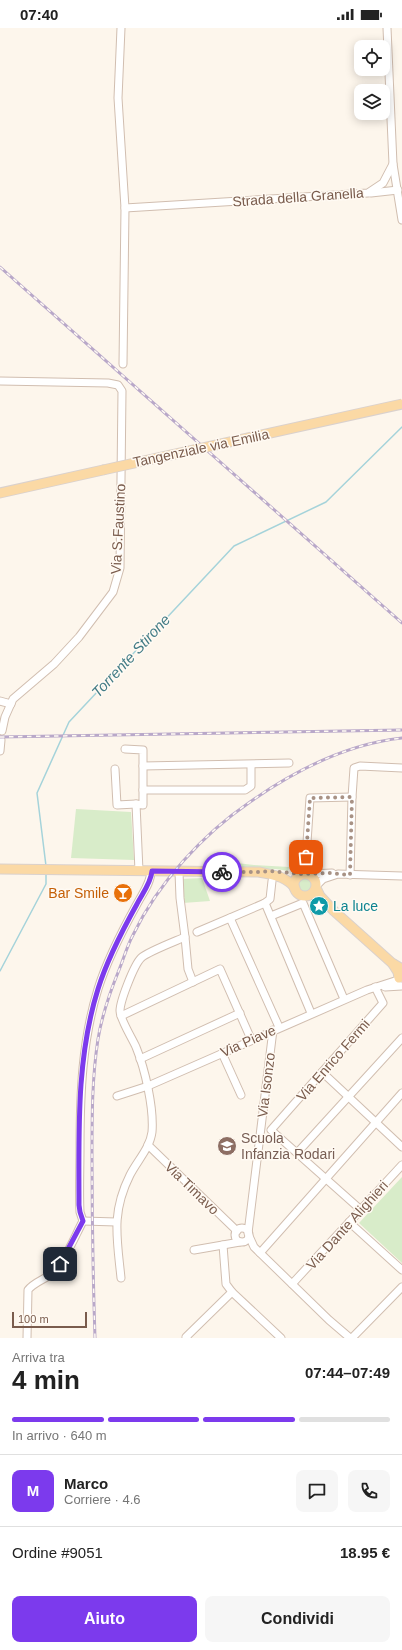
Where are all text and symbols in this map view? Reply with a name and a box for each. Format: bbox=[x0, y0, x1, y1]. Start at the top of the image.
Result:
text: 07:40 bbox=[20, 6, 58, 23]
map controls bbox=[354, 40, 390, 120]
button: locate bbox=[354, 40, 390, 76]
button: layers bbox=[354, 84, 390, 120]
street label: Strada della Granella bbox=[232, 184, 364, 210]
street label: Tangenziale via Emilia bbox=[132, 426, 271, 470]
street label: Via S.Faustino bbox=[108, 483, 128, 575]
water label: Torrente Stirone bbox=[88, 611, 173, 701]
pin bbox=[289, 840, 323, 874]
icon: bag bbox=[295, 846, 317, 868]
courier bbox=[202, 852, 242, 892]
icon: bike bbox=[211, 861, 233, 883]
bar icon: Bar Smile bbox=[112, 882, 134, 904]
place label: Bar Smile bbox=[48, 885, 109, 901]
place icon: La luce bbox=[308, 895, 330, 917]
place label: La luce bbox=[333, 898, 378, 914]
street label: Via Enrico Fermi bbox=[293, 1016, 373, 1104]
street label: Via Piave bbox=[218, 1022, 278, 1060]
street label: Via Isonzo bbox=[254, 1051, 278, 1118]
place label: Scuola Infanzia Rodari bbox=[241, 1130, 335, 1162]
school or university icon: Scuola Infanzia Rodari bbox=[216, 1135, 238, 1157]
street label: Via Timavo bbox=[162, 1158, 223, 1218]
street label: Via Dante Alighieri bbox=[303, 1177, 391, 1273]
pin bbox=[43, 1247, 77, 1281]
icon: home bbox=[49, 1253, 71, 1275]
scale bar bbox=[12, 1310, 87, 1329]
text: 100 m bbox=[18, 1313, 49, 1325]
text: Arriva tra bbox=[12, 1350, 65, 1365]
text: 07:44–07:49 bbox=[305, 1364, 390, 1381]
text: 4 min bbox=[12, 1365, 80, 1395]
text: In arrivo · 640 m bbox=[12, 1428, 107, 1443]
button: chat bbox=[296, 1470, 338, 1512]
button: phone bbox=[348, 1470, 390, 1512]
text: Marco bbox=[64, 1475, 108, 1492]
text: M bbox=[27, 1482, 39, 1499]
text: Corriere · 4.6 bbox=[64, 1492, 141, 1507]
text: Ordine #9051 bbox=[12, 1544, 103, 1561]
text: 18.95 € bbox=[340, 1544, 390, 1561]
button: Aiuto bbox=[12, 1596, 197, 1642]
button: Condividi bbox=[205, 1596, 390, 1642]

